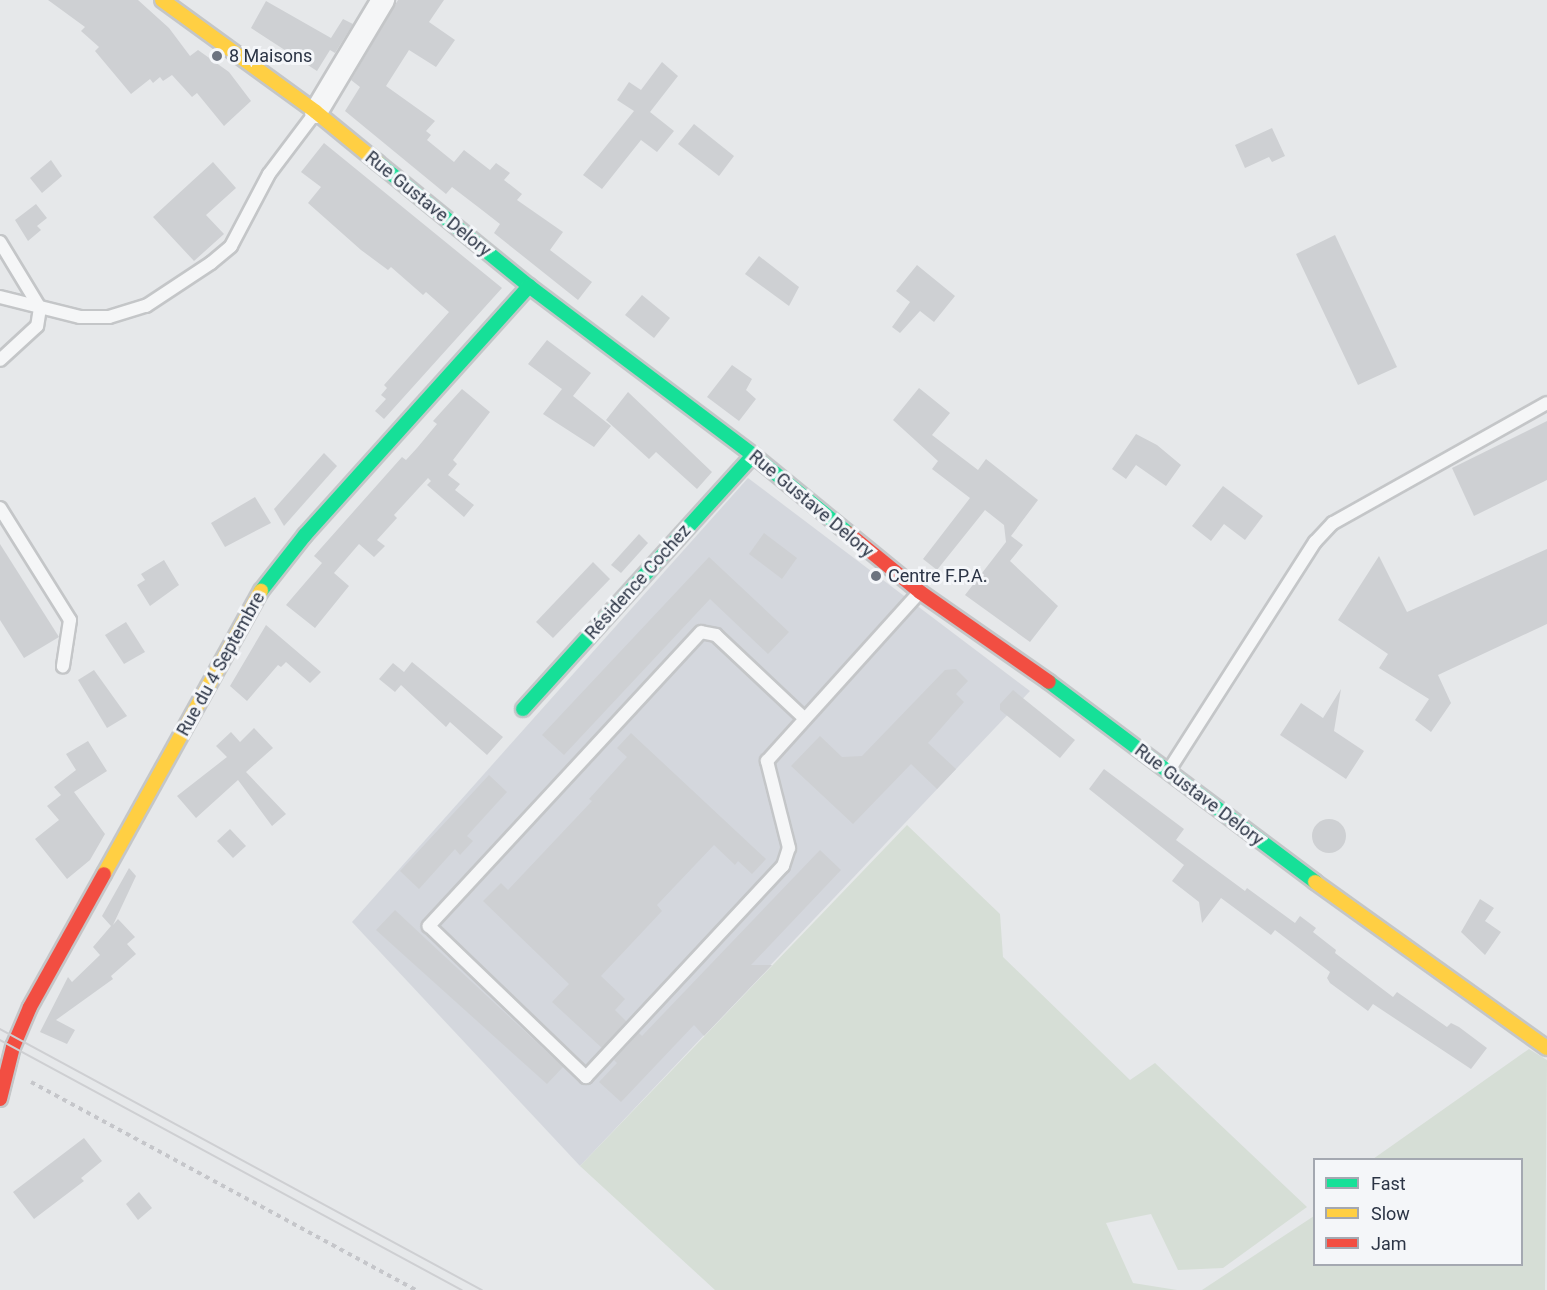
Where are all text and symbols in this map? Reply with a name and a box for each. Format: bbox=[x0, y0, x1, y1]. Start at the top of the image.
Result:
place label: 8 Maisons bbox=[229, 45, 312, 67]
marker: 8 Maisons bbox=[210, 49, 224, 63]
street label: Rue Gustave Delory bbox=[361, 147, 495, 261]
street label: Rue Gustave Delory bbox=[745, 446, 877, 562]
street label: Résidence Cochez bbox=[581, 520, 695, 644]
place label: Centre F.P.A. bbox=[888, 565, 987, 587]
marker: Centre F.P.A. bbox=[869, 569, 883, 583]
street label: Rue du 4 Septembre bbox=[172, 588, 270, 740]
street label: Rue Gustave Delory bbox=[1130, 740, 1268, 850]
legend bbox=[1313, 1158, 1523, 1266]
text: Fast bbox=[1371, 1173, 1406, 1194]
text: Slow bbox=[1371, 1203, 1410, 1224]
text: Jam bbox=[1371, 1233, 1407, 1254]

